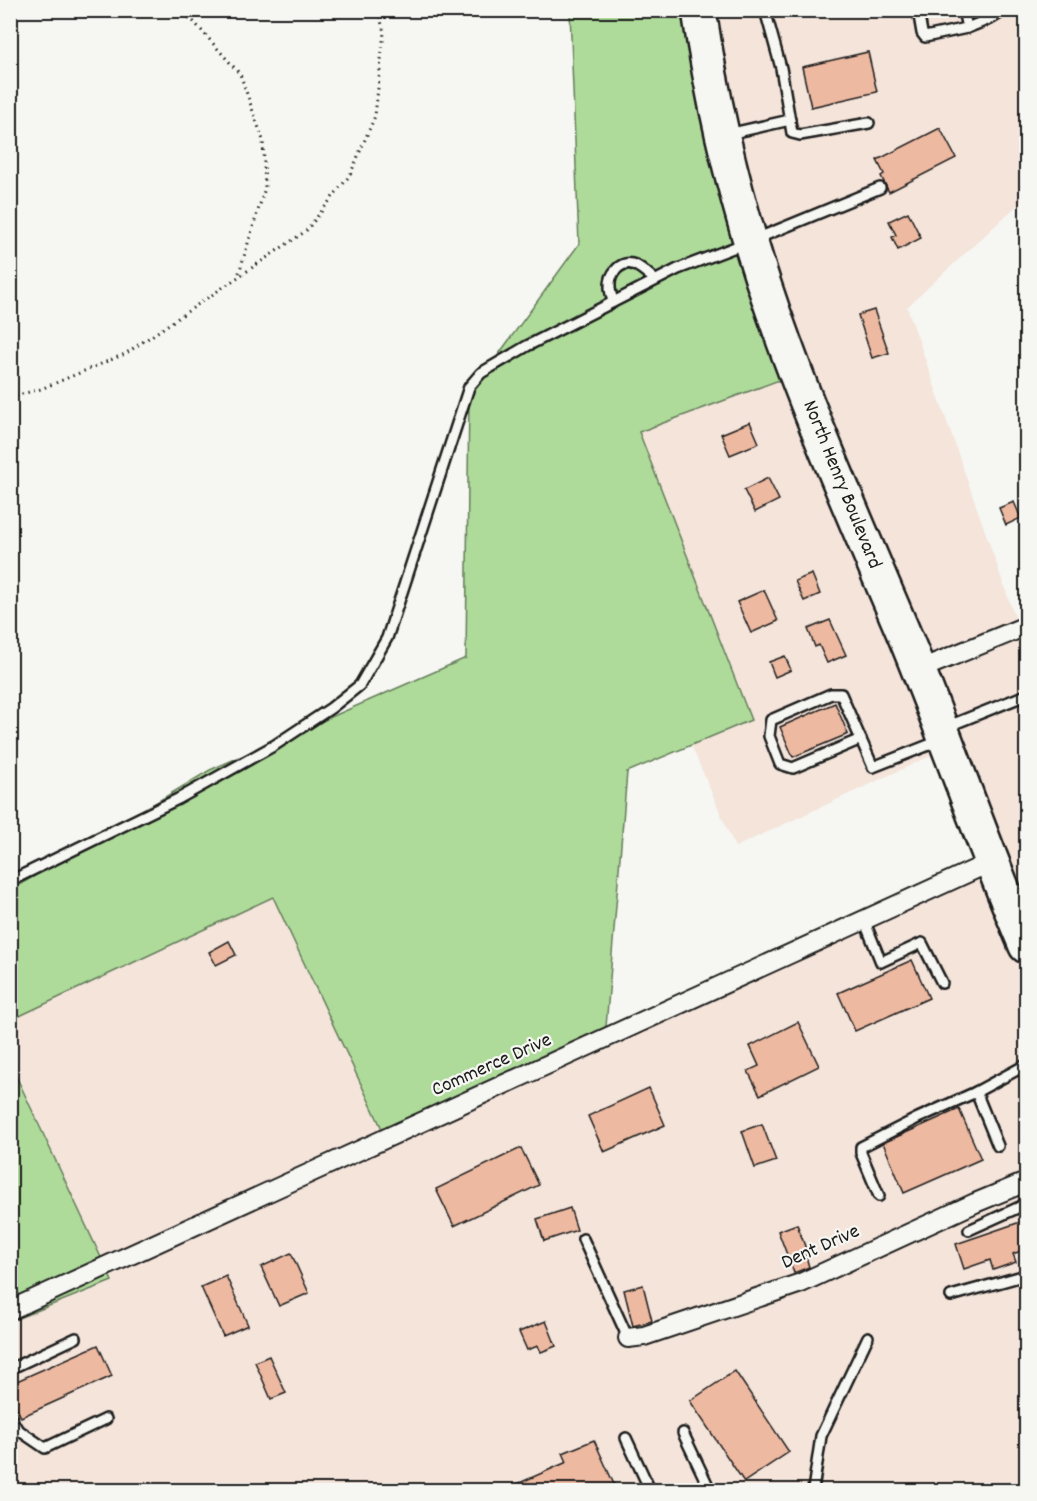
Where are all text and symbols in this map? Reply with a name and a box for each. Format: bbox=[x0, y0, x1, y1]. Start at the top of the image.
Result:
street label: North Henry Boulevard bbox=[794, 396, 888, 574]
street label: Commerce Drive bbox=[427, 1026, 557, 1106]
street label: Dent Drive bbox=[777, 1217, 865, 1279]

